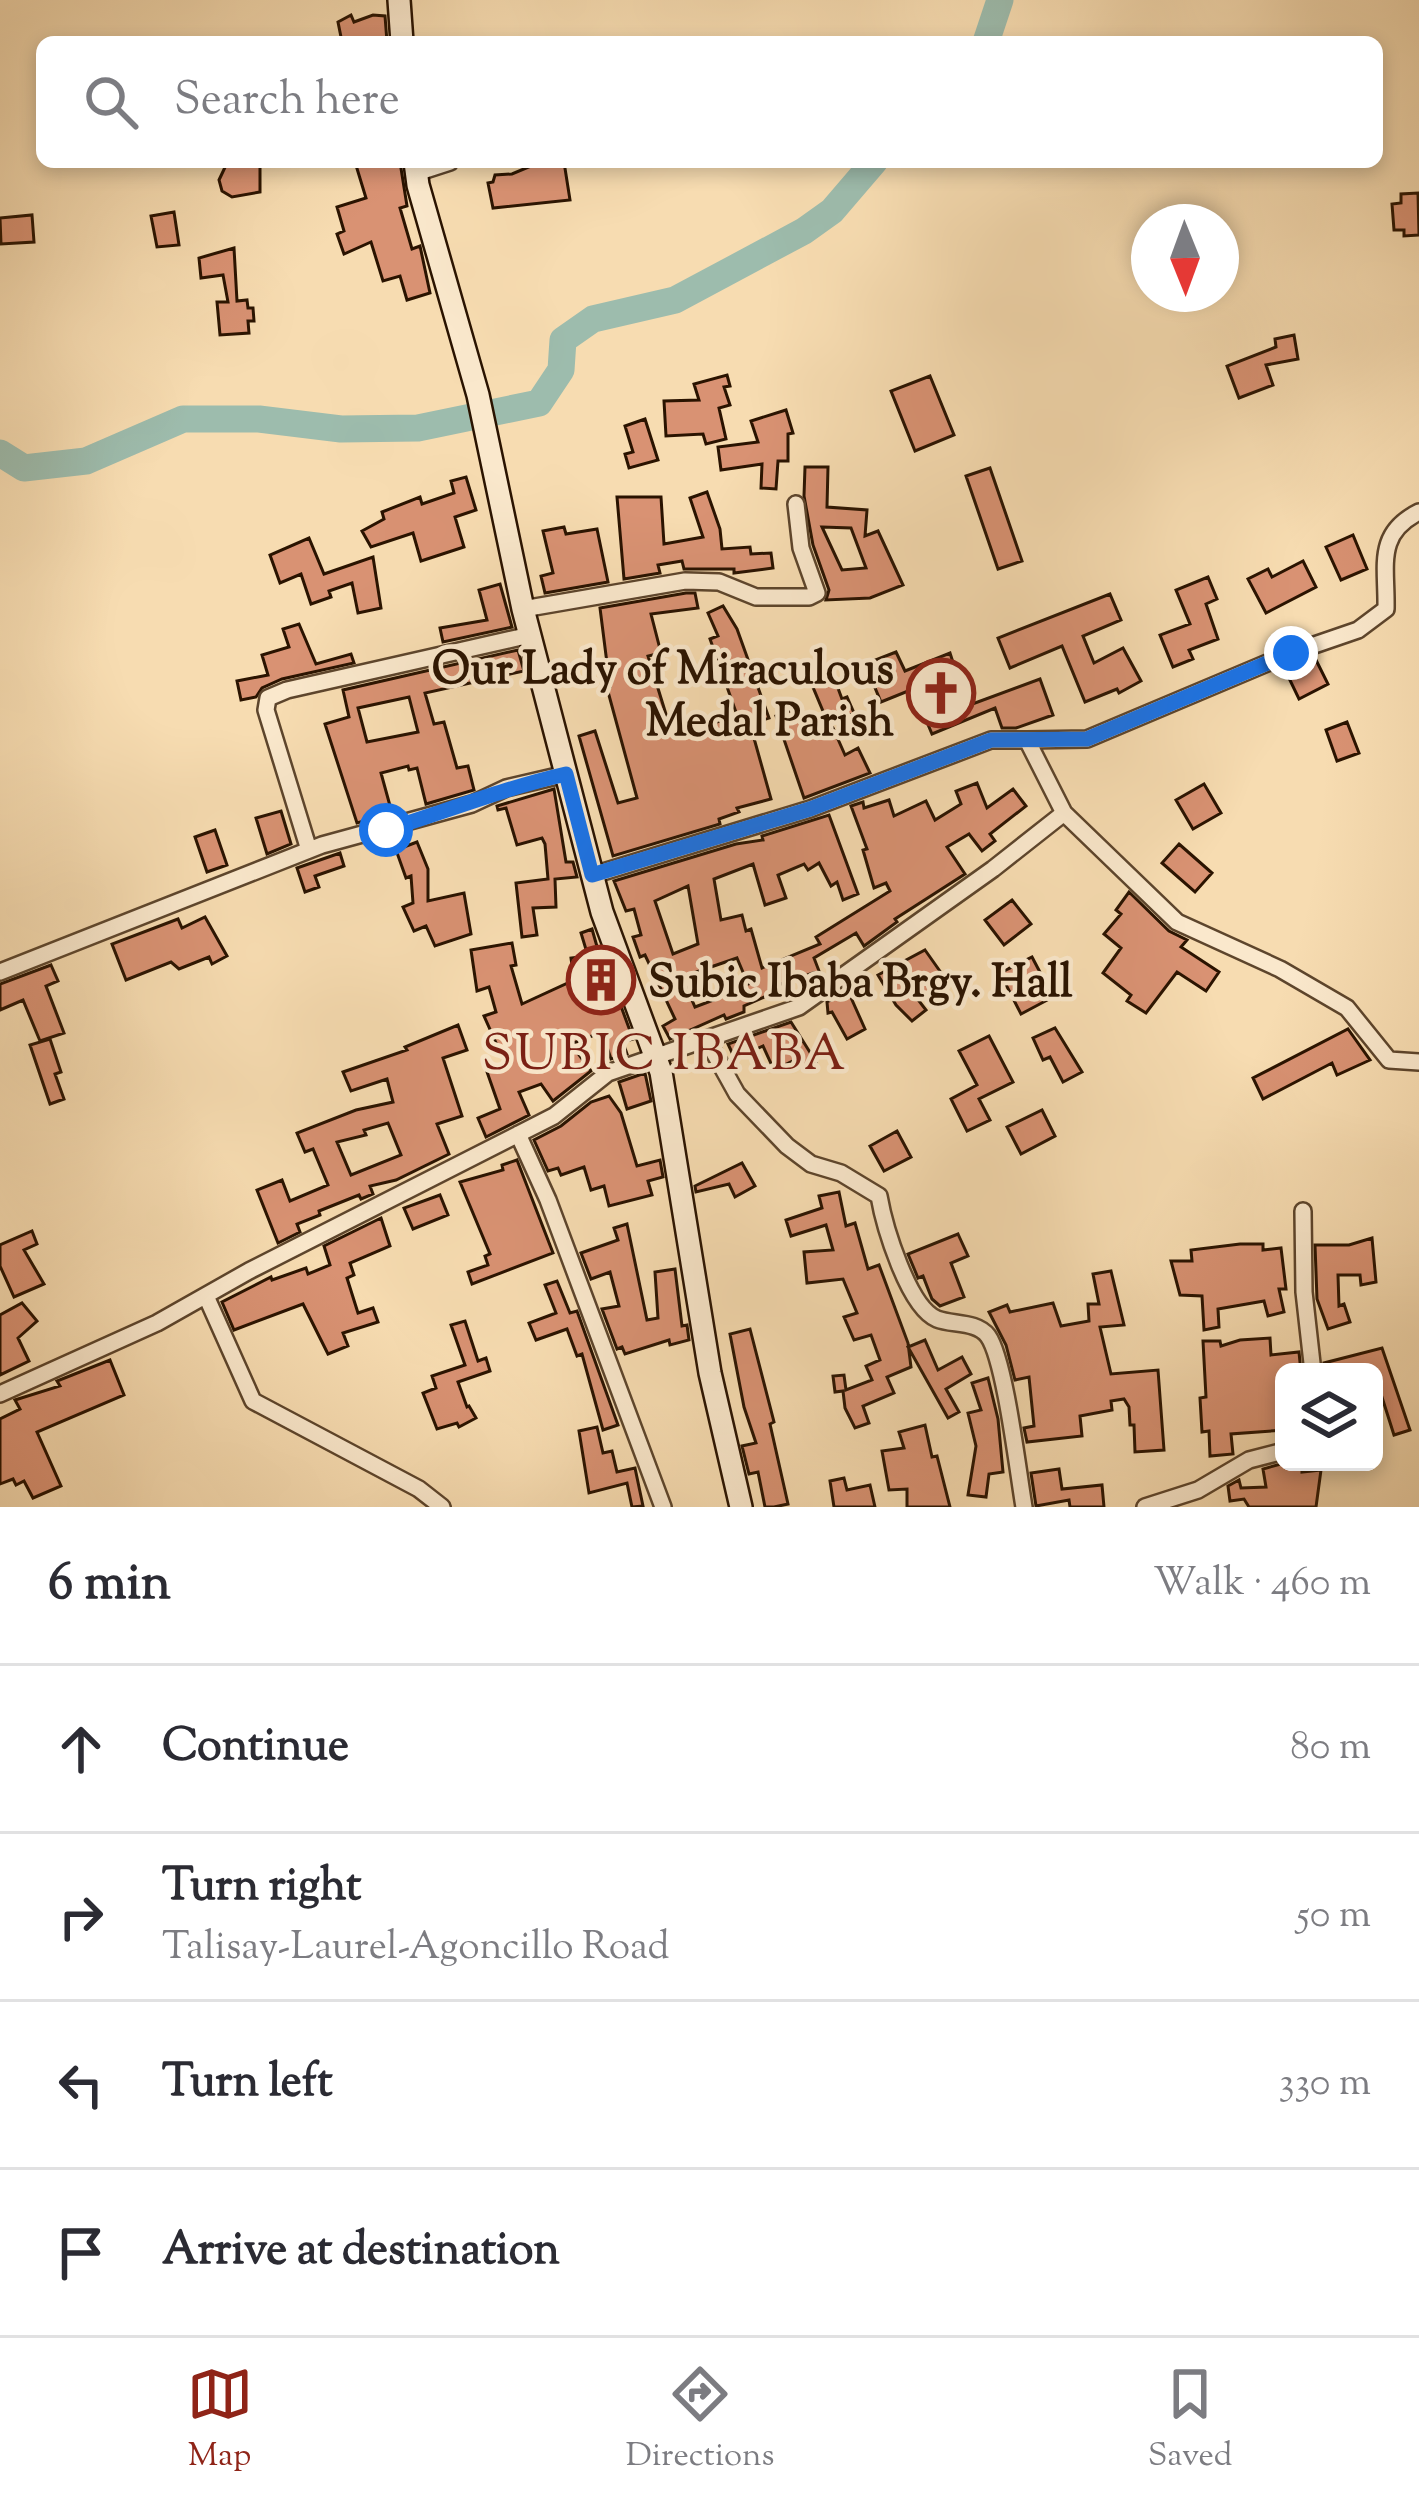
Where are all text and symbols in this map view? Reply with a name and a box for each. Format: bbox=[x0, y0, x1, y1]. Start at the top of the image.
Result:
search box bbox=[36, 36, 1383, 168]
icon: search bbox=[78, 69, 144, 135]
text: Search here bbox=[174, 70, 400, 135]
north arrow bbox=[1131, 204, 1239, 312]
route end bbox=[1264, 626, 1318, 680]
place label: Our Lady of Miraculous Medal Parish bbox=[432, 640, 895, 757]
church icon: Our Lady of Miraculous Medal Parish bbox=[906, 658, 976, 728]
route start bbox=[359, 803, 413, 857]
building icon: Subic Ibaba Brgy. Hall bbox=[566, 945, 636, 1015]
place label: Subic Ibaba Brgy. Hall bbox=[648, 953, 1073, 1018]
district label: SUBIC IBABA bbox=[482, 1020, 848, 1093]
map controls bbox=[1275, 1363, 1383, 1471]
button: layers bbox=[1275, 1363, 1383, 1471]
text: 6 min bbox=[48, 1549, 171, 1622]
text: Walk · 460 m bbox=[1153, 1557, 1371, 1613]
icon: ahead bbox=[48, 1716, 114, 1782]
text: Continue bbox=[162, 1716, 349, 1781]
text: 80 m bbox=[1290, 1721, 1371, 1777]
text: Turn right bbox=[162, 1856, 361, 1921]
icon: right bbox=[48, 1884, 114, 1950]
text: 50 m bbox=[1296, 1889, 1371, 1945]
text: Talisay-Laurel-Agoncillo Road bbox=[162, 1921, 670, 1977]
icon: left bbox=[48, 2052, 114, 2118]
text: Turn left bbox=[162, 2052, 333, 2117]
text: 330 m bbox=[1279, 2057, 1371, 2113]
icon: arrive bbox=[48, 2220, 114, 2286]
text: Arrive at destination bbox=[162, 2220, 560, 2285]
tab: Map bbox=[187, 2361, 253, 2481]
tab: Directions bbox=[626, 2361, 775, 2481]
tab: Saved bbox=[1148, 2361, 1232, 2481]

